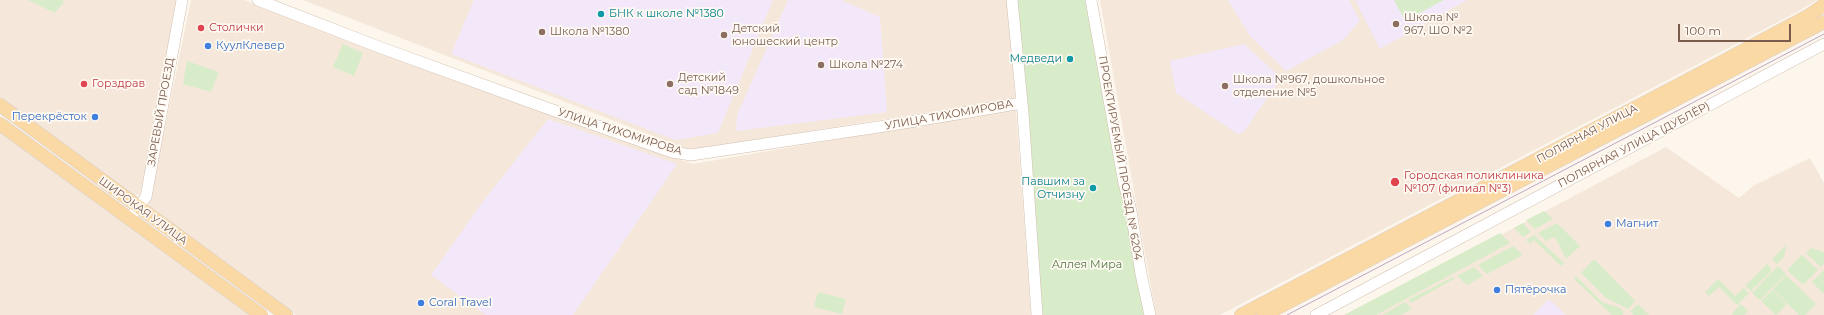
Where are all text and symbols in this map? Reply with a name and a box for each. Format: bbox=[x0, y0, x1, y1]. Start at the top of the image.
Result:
place label: БНК к школе №1380 bbox=[609, 7, 724, 21]
marker: БНК к школе №1380 bbox=[596, 9, 606, 19]
place label: Школа № 967, ШО №2 bbox=[1404, 11, 1472, 37]
scale bar bbox=[1680, 16, 1793, 42]
marker: Школа № 967, ШО №2 bbox=[1391, 19, 1401, 29]
place label: Столички bbox=[209, 21, 264, 35]
place label: Детский юношеский центр bbox=[732, 22, 838, 48]
marker: Столички bbox=[196, 23, 206, 33]
text: 100 m bbox=[1685, 23, 1721, 38]
place label: Школа №1380 bbox=[550, 25, 629, 39]
marker: Школа №1380 bbox=[537, 27, 547, 37]
marker: Детский юношеский центр bbox=[719, 30, 729, 40]
place label: КуулКлевер bbox=[216, 39, 285, 53]
marker: КуулКлевер bbox=[203, 41, 213, 51]
place label: Медведи bbox=[1009, 52, 1062, 66]
marker: Медведи bbox=[1065, 54, 1075, 64]
street label: ПРОЕКТИРУЕМЫЙ ПРОЕЗД № 6204 bbox=[1095, 55, 1145, 261]
street label: ЗАРЕВЫЙ ПРОЕЗД bbox=[145, 57, 177, 167]
place label: Школа №274 bbox=[829, 58, 903, 72]
marker: Школа №274 bbox=[816, 60, 826, 70]
place label: Детский сад №1849 bbox=[678, 71, 739, 97]
place label: Школа №967, дошкольное отделение №5 bbox=[1233, 73, 1385, 99]
place label: Горздрав bbox=[92, 77, 145, 91]
marker: Горздрав bbox=[79, 79, 89, 89]
marker: Детский сад №1849 bbox=[665, 79, 675, 89]
marker: Школа №967, дошкольное отделение №5 bbox=[1220, 81, 1230, 91]
street label: УЛИЦА ТИХОМИРОВА bbox=[884, 97, 1014, 133]
street label: ПОЛЯРНАЯ УЛИЦА (ДУБЛЁР) bbox=[1556, 99, 1712, 191]
street label: ПОЛЯРНАЯ УЛИЦА bbox=[1534, 102, 1640, 166]
street label: УЛИЦА ТИХОМИРОВА bbox=[556, 106, 684, 158]
place label: Перекрёсток bbox=[12, 110, 87, 124]
marker: Перекрёсток bbox=[90, 112, 100, 122]
place label: Городская поликлиника №107 (филиал №3) bbox=[1404, 169, 1544, 195]
street label: ШИРОКАЯ УЛИЦА bbox=[96, 174, 190, 248]
place label: Павшим за Отчизну bbox=[1021, 175, 1085, 201]
marker: Городская поликлиника №107 (филиал №3) bbox=[1389, 176, 1401, 188]
marker: Павшим за Отчизну bbox=[1088, 183, 1098, 193]
place label: Магнит bbox=[1616, 217, 1658, 231]
marker: Магнит bbox=[1603, 219, 1613, 229]
park label: Аллея Мира bbox=[1052, 258, 1122, 272]
place label: Пятёрочка bbox=[1505, 283, 1566, 297]
marker: Пятёрочка bbox=[1492, 285, 1502, 295]
place label: Coral Travel bbox=[429, 296, 492, 310]
marker: Coral Travel bbox=[416, 298, 426, 308]

